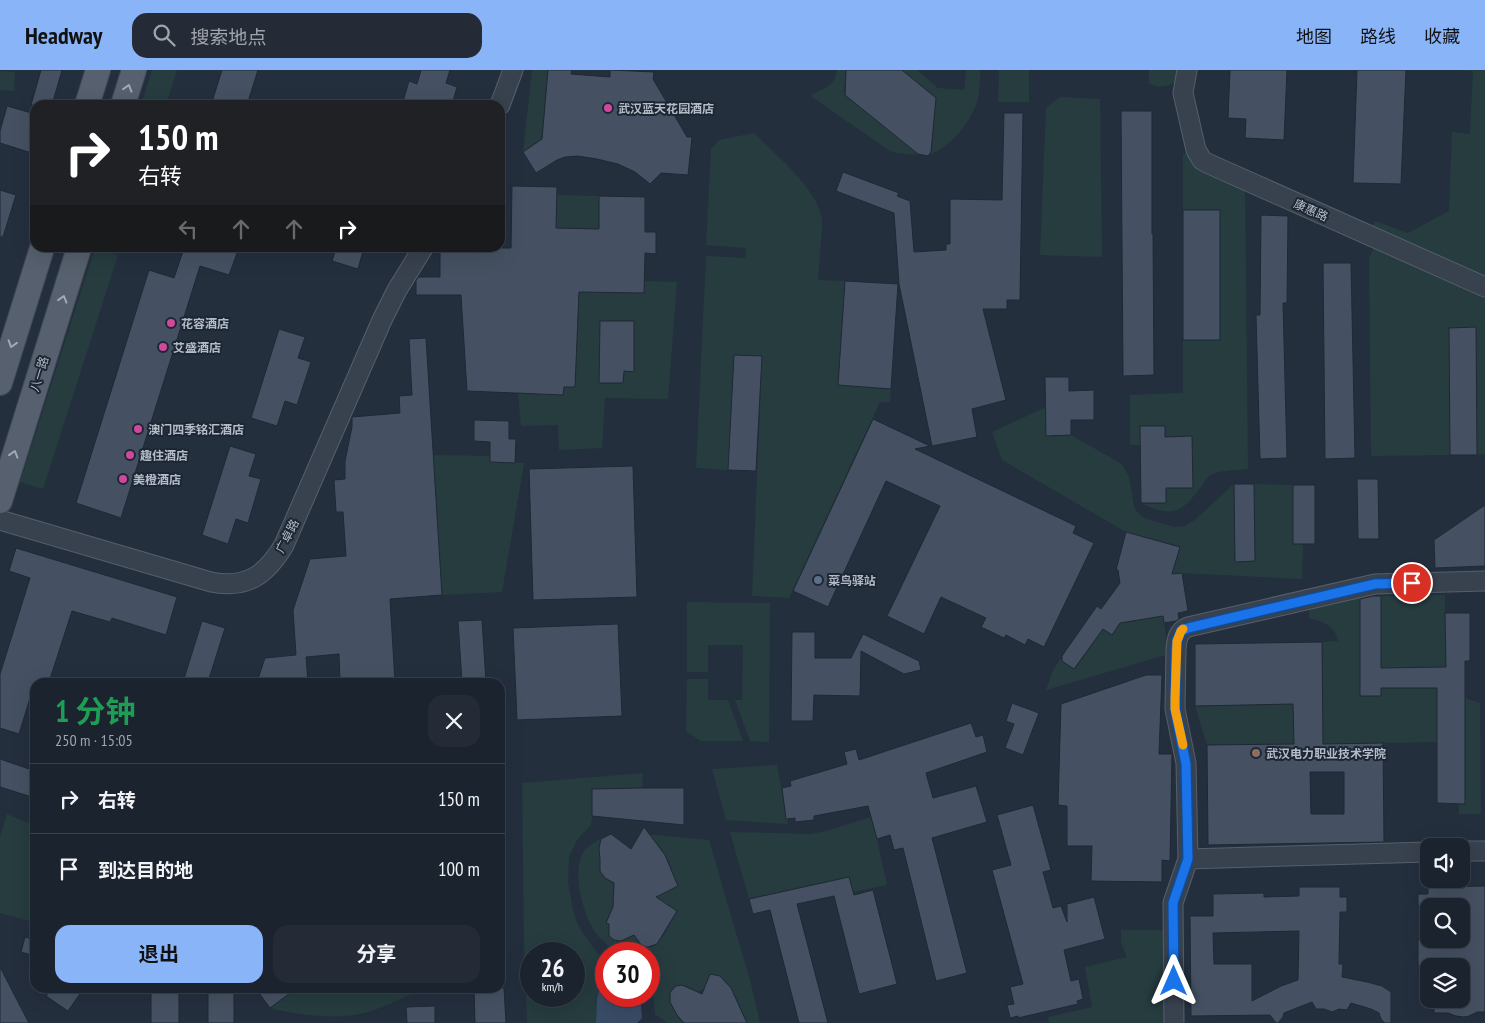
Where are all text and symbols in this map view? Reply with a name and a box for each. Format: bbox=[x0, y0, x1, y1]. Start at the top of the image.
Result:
search box bbox=[132, 13, 482, 58]
text: Headway bbox=[25, 20, 102, 51]
icon: search bbox=[150, 21, 178, 49]
text: 搜索地点 bbox=[190, 25, 267, 49]
text: 地图 bbox=[1296, 25, 1332, 48]
text: 路线 bbox=[1360, 25, 1396, 48]
text: 收藏 bbox=[1424, 25, 1460, 48]
one-way arrow bbox=[123, 84, 133, 92]
place label: 武汉蓝天花园酒店 bbox=[618, 101, 714, 116]
marker: 武汉蓝天花园酒店 bbox=[602, 102, 614, 114]
text: 150 m bbox=[138, 114, 219, 160]
icon: right bbox=[55, 120, 120, 185]
text: 右转 bbox=[138, 162, 182, 190]
street label: 康惠路 bbox=[1291, 196, 1331, 224]
icon: left bbox=[174, 215, 202, 243]
icon: ahead bbox=[227, 215, 255, 243]
icon: ahead bbox=[280, 215, 308, 243]
icon: right bbox=[333, 215, 361, 243]
one-way arrow bbox=[57, 295, 67, 304]
place label: 花容酒店 bbox=[181, 316, 229, 331]
marker: 花容酒店 bbox=[165, 317, 177, 329]
one-way arrow bbox=[8, 340, 18, 348]
place label: 艾盛酒店 bbox=[173, 340, 221, 355]
marker: 艾盛酒店 bbox=[157, 341, 169, 353]
street label: 八一路 bbox=[27, 355, 51, 393]
place label: 澳门四季铭汇酒店 bbox=[148, 422, 244, 437]
marker: 澳门四季铭汇酒店 bbox=[132, 423, 144, 435]
place label: 趣住酒店 bbox=[140, 448, 188, 463]
marker: 趣住酒店 bbox=[124, 449, 136, 461]
one-way arrow bbox=[9, 451, 19, 459]
place label: 美橙酒店 bbox=[133, 472, 181, 487]
marker: 美橙酒店 bbox=[117, 473, 129, 485]
street label: 广卓路 bbox=[272, 517, 302, 555]
pin bbox=[1391, 562, 1433, 604]
icon: arrive bbox=[1398, 569, 1426, 597]
place label: 菜鸟驿站 bbox=[828, 573, 876, 588]
marker: 菜鸟驿站 bbox=[812, 574, 824, 586]
text: 1 分钟 bbox=[55, 691, 136, 730]
button: close bbox=[428, 695, 480, 747]
text: 250 m · 15:05 bbox=[55, 730, 133, 750]
place label: 武汉电力职业技术学院 bbox=[1266, 746, 1386, 761]
marker: 武汉电力职业技术学院 bbox=[1250, 747, 1262, 759]
icon: right bbox=[55, 785, 83, 813]
text: 150 m bbox=[438, 787, 480, 811]
text: 右转 bbox=[98, 788, 136, 812]
map controls bbox=[1420, 838, 1470, 1008]
button: sound bbox=[1420, 838, 1470, 888]
icon: arrive bbox=[55, 855, 83, 883]
text: 100 m bbox=[438, 857, 480, 881]
text: 到达目的地 bbox=[98, 858, 193, 882]
button: search bbox=[1420, 898, 1470, 948]
button: 退出 bbox=[55, 925, 263, 983]
button: 分享 bbox=[273, 925, 480, 983]
speed limit sign: 30 bbox=[595, 942, 660, 1007]
text: 26 bbox=[541, 952, 564, 984]
position arrow bbox=[1147, 954, 1199, 1006]
button: layers bbox=[1420, 958, 1470, 1008]
text: km/h bbox=[542, 979, 563, 994]

